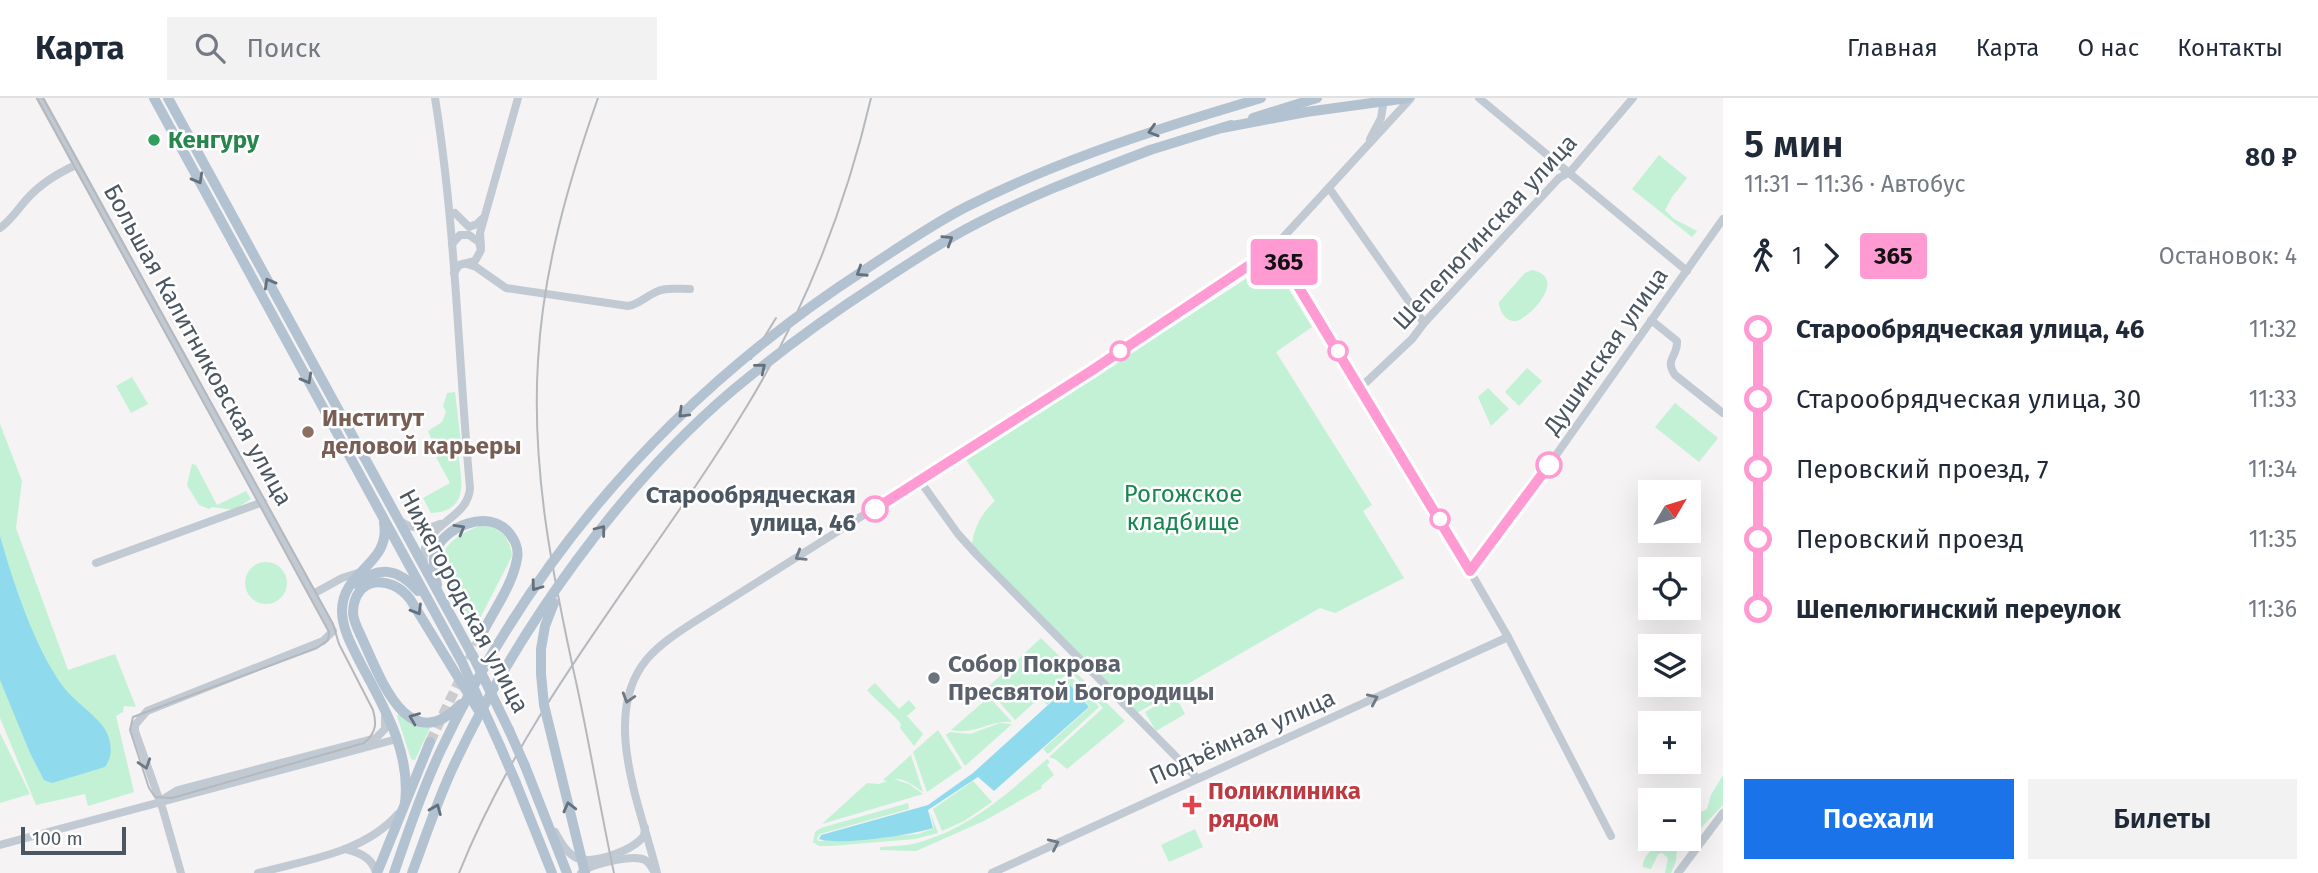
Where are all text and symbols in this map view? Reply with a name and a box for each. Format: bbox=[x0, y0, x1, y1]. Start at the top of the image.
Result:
search box bbox=[167, 17, 657, 80]
text: Карта bbox=[35, 28, 125, 68]
icon: search bbox=[191, 29, 229, 67]
text: Поиск bbox=[247, 33, 321, 64]
text: Главная bbox=[1847, 34, 1938, 62]
text: Карта bbox=[1976, 34, 2039, 62]
text: О нас bbox=[2077, 34, 2139, 62]
text: Контакты bbox=[2177, 34, 2283, 62]
text: 5 мин bbox=[1744, 121, 1844, 167]
one-way arrow bbox=[1147, 122, 1159, 137]
place label: Кенгуру bbox=[168, 126, 260, 154]
street label: Шепелюгинская улица bbox=[1387, 128, 1583, 336]
marker: Кенгуру bbox=[146, 132, 162, 148]
text: 80 ₽ bbox=[2245, 142, 2297, 173]
text: 11:31 – 11:36 · Автобус bbox=[1744, 170, 1965, 198]
one-way arrow bbox=[190, 172, 203, 185]
street label: Большая Калитниковская улица bbox=[98, 179, 298, 511]
one-way arrow bbox=[941, 235, 954, 248]
icon: walk bbox=[1744, 237, 1782, 275]
icon: forward bbox=[1812, 237, 1850, 275]
line badge: 365 bbox=[1244, 239, 1324, 285]
text: 1 bbox=[1792, 242, 1802, 270]
text: 365 bbox=[1874, 242, 1913, 270]
text: Остановок: 4 bbox=[2159, 242, 2297, 270]
text: 365 bbox=[1265, 248, 1303, 276]
street label: Душинская улица bbox=[1537, 262, 1674, 441]
one-way arrow bbox=[856, 264, 869, 277]
one-way arrow bbox=[264, 278, 278, 291]
text: Старообрядческая улица, 46 bbox=[1796, 314, 2145, 345]
text: 11:32 bbox=[2249, 315, 2297, 343]
unlabelled marker bbox=[1110, 341, 1130, 361]
unlabelled marker bbox=[1328, 341, 1348, 361]
one-way arrow bbox=[753, 364, 765, 377]
one-way arrow bbox=[299, 372, 312, 384]
text: Старообрядческая улица, 30 bbox=[1796, 384, 2141, 415]
text: 11:33 bbox=[2249, 385, 2297, 413]
place label: Институт деловой карьеры bbox=[322, 404, 522, 460]
one-way arrow bbox=[678, 404, 691, 417]
marker: Институт деловой карьеры bbox=[300, 424, 316, 440]
unlabelled marker bbox=[1536, 452, 1562, 478]
text: Перовский проезд, 7 bbox=[1796, 454, 2049, 485]
text: 11:34 bbox=[2248, 455, 2297, 483]
park label: Рогожское кладбище bbox=[1124, 480, 1242, 536]
north arrow bbox=[1638, 480, 1701, 542]
map controls bbox=[1638, 480, 1701, 851]
place label: Старообрядческая улица, 46 bbox=[646, 481, 856, 537]
street label: Нижегородская улица bbox=[393, 485, 535, 717]
marker: Старообрядческая улица, 46 bbox=[862, 496, 888, 522]
unlabelled marker bbox=[1430, 509, 1450, 529]
one-way arrow bbox=[453, 524, 466, 537]
text: Перовский проезд bbox=[1796, 524, 2024, 555]
one-way arrow bbox=[593, 525, 606, 538]
text: 11:35 bbox=[2249, 525, 2297, 553]
one-way arrow bbox=[794, 548, 807, 561]
button: locate bbox=[1638, 557, 1701, 620]
one-way arrow bbox=[532, 578, 544, 591]
text: Шепелюгинский переулок bbox=[1796, 594, 2121, 625]
text: 11:36 bbox=[2248, 595, 2297, 623]
one-way arrow bbox=[408, 602, 421, 615]
button: layers bbox=[1638, 634, 1701, 697]
place label: Собор Покрова Пресвятой Богородицы bbox=[948, 650, 1215, 706]
marker: Собор Покрова Пресвятой Богородицы bbox=[926, 670, 942, 686]
street label: Подъёмная улица bbox=[1145, 683, 1339, 791]
one-way arrow bbox=[622, 691, 637, 703]
one-way arrow bbox=[1365, 693, 1378, 707]
button: + bbox=[1638, 711, 1701, 774]
one-way arrow bbox=[408, 712, 420, 726]
one-way arrow bbox=[137, 757, 151, 769]
place label: Поликлиника рядом bbox=[1208, 777, 1361, 833]
button: Поехали bbox=[1744, 779, 2014, 859]
button: Билеты bbox=[2028, 779, 2297, 859]
button: − bbox=[1638, 788, 1701, 851]
marker: Поликлиника рядом bbox=[1182, 795, 1202, 815]
one-way arrow bbox=[563, 801, 577, 813]
one-way arrow bbox=[427, 804, 441, 816]
scale bar bbox=[21, 824, 126, 856]
text: 100 m bbox=[32, 827, 83, 850]
one-way arrow bbox=[1047, 838, 1059, 852]

